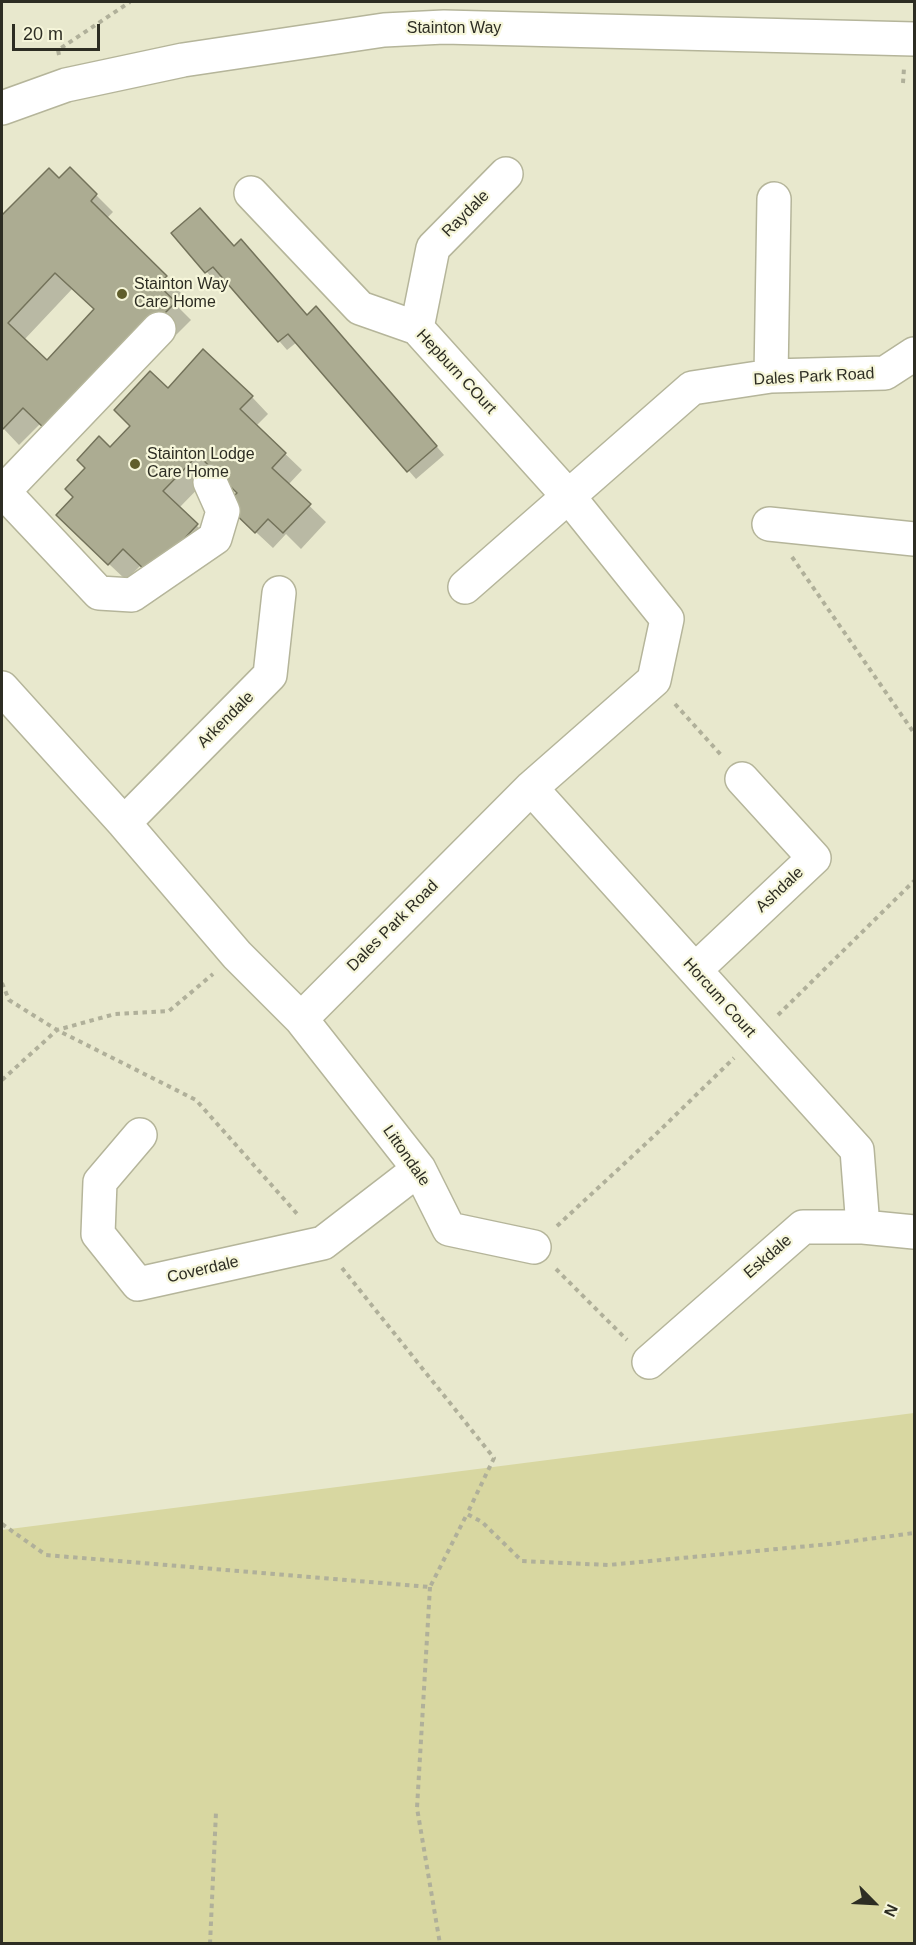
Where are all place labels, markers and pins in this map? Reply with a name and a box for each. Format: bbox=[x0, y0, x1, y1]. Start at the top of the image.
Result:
place label: Stainton Way Care Home bbox=[134, 275, 229, 313]
marker: Stainton Way Care Home bbox=[115, 287, 129, 301]
place label: Stainton Lodge Care Home bbox=[147, 445, 255, 483]
marker: Stainton Lodge Care Home bbox=[128, 457, 142, 471]

